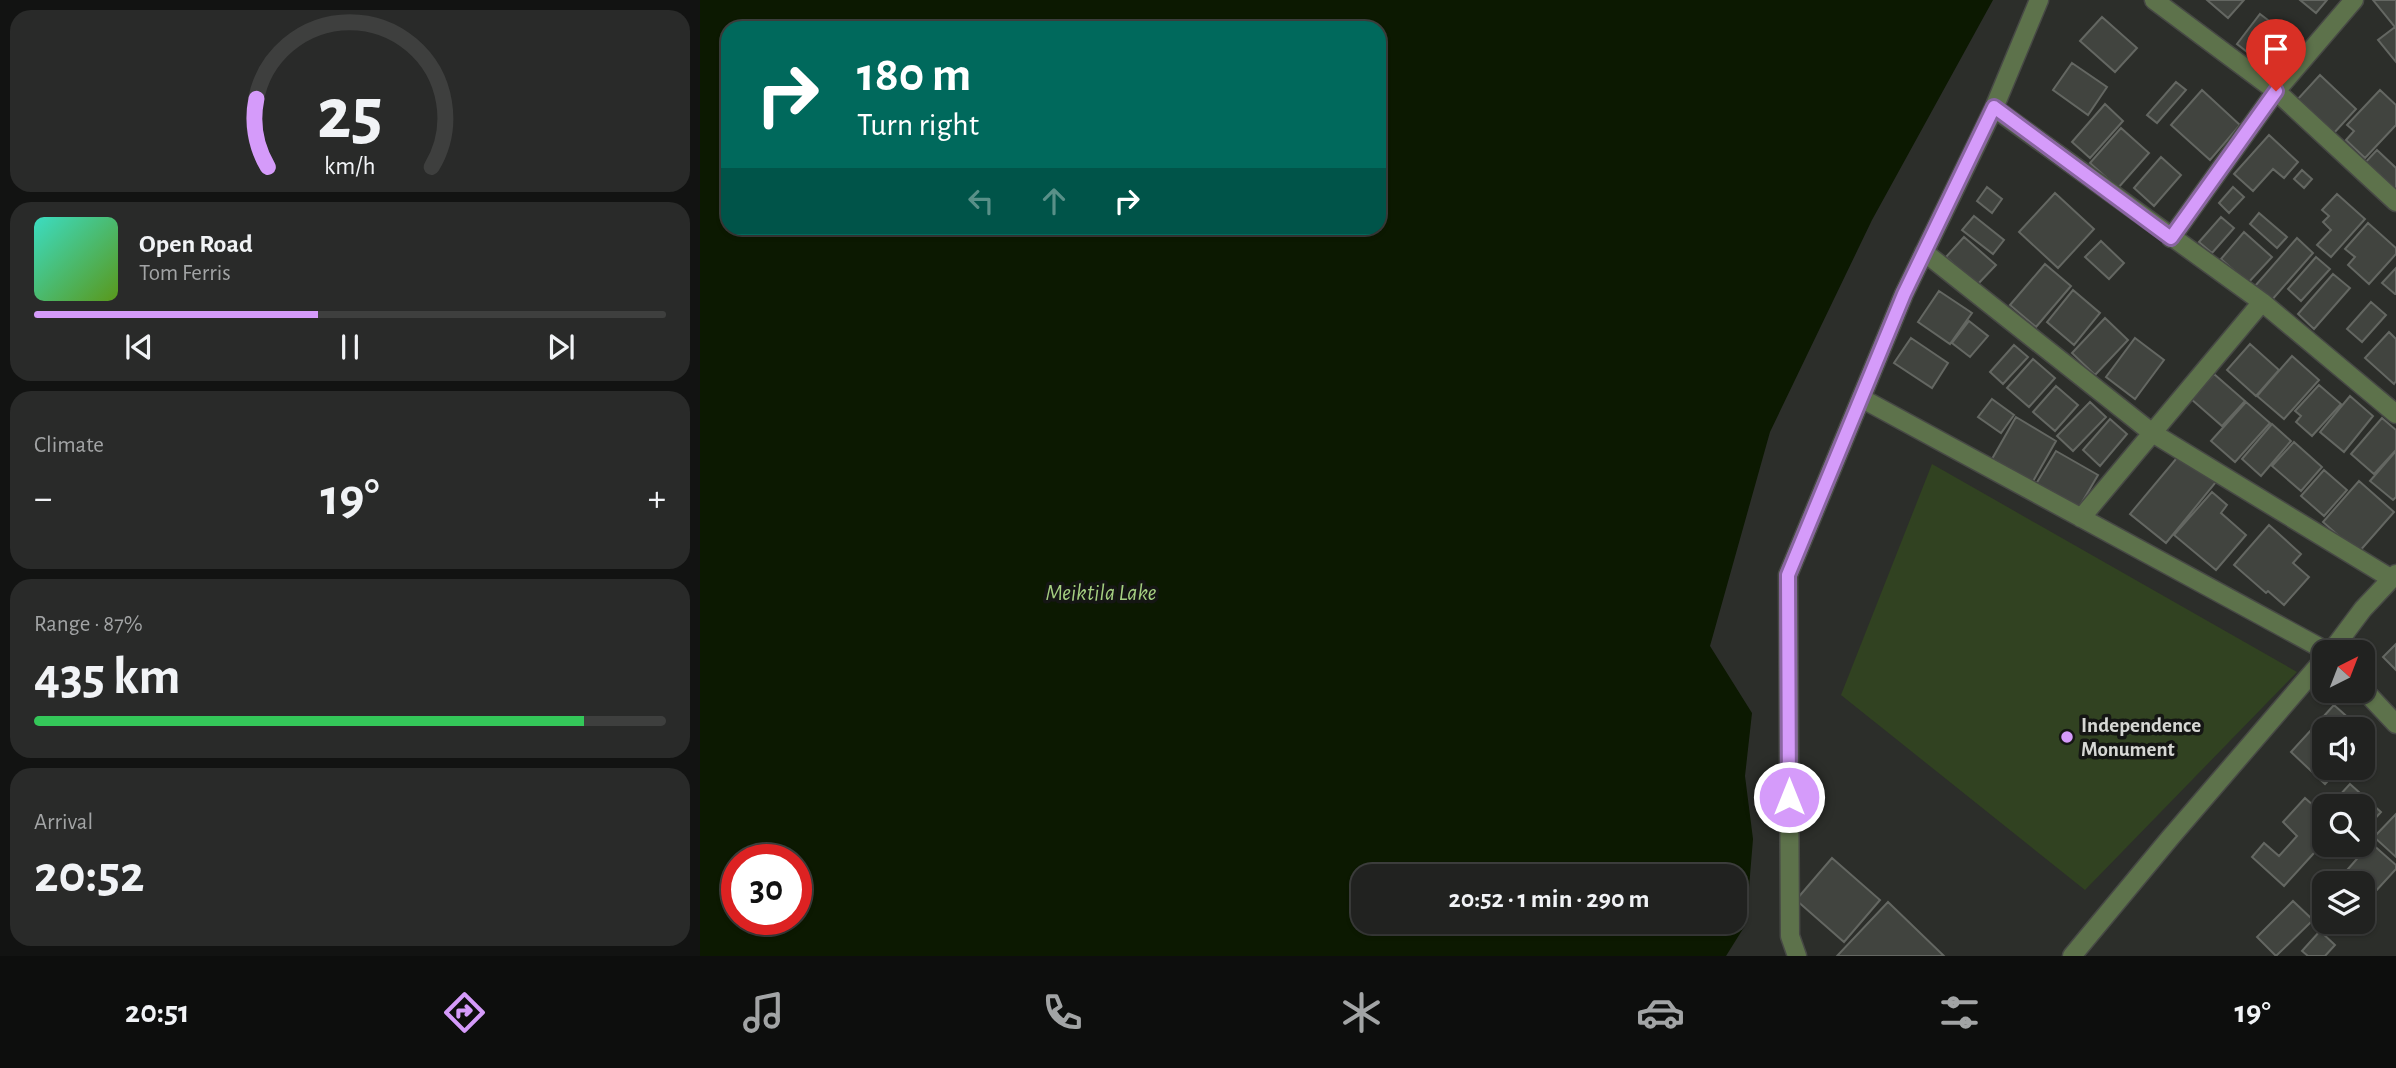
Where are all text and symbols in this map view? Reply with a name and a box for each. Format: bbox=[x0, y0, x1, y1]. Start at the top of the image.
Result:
pin bbox=[2246, 19, 2306, 91]
icon: arrive bbox=[2257, 30, 2295, 68]
icon: right bbox=[742, 49, 833, 140]
text: 180 m bbox=[857, 51, 971, 100]
text: 25 bbox=[317, 79, 383, 152]
text: Turn right bbox=[857, 109, 979, 141]
text: km/h bbox=[324, 154, 376, 179]
icon: left bbox=[962, 182, 1000, 220]
icon: ahead bbox=[1035, 182, 1073, 220]
icon: right bbox=[1108, 182, 1146, 220]
text: Open Road bbox=[139, 231, 253, 257]
text: Tom Ferris bbox=[139, 262, 231, 285]
icon: previous bbox=[120, 328, 158, 366]
icon: pause bbox=[331, 328, 369, 366]
icon: next bbox=[542, 328, 580, 366]
text: Climate bbox=[34, 434, 104, 457]
text: 19° bbox=[320, 472, 380, 524]
text: − bbox=[34, 480, 52, 518]
text: + bbox=[648, 480, 666, 518]
water label: Meiktila Lake bbox=[1045, 582, 1157, 605]
text: Range · 87% bbox=[34, 613, 143, 636]
north arrow bbox=[2312, 640, 2375, 704]
map controls bbox=[2312, 640, 2375, 934]
text: 435 km bbox=[34, 651, 181, 703]
place label: Independence Monument bbox=[2081, 715, 2201, 760]
button: sound bbox=[2312, 717, 2375, 780]
marker: Independence Monument bbox=[2059, 729, 2075, 745]
position arrow bbox=[1752, 760, 1826, 834]
button: search bbox=[2312, 794, 2375, 857]
text: Arrival bbox=[34, 811, 93, 834]
speed limit sign: 30 bbox=[721, 844, 812, 935]
text: 20:52 bbox=[34, 849, 144, 901]
button: layers bbox=[2312, 871, 2375, 934]
text: 20:52 · 1 min · 290 m bbox=[1449, 886, 1649, 912]
icon: directions bbox=[440, 988, 489, 1037]
icon: music bbox=[739, 988, 788, 1037]
icon: phone bbox=[1038, 988, 1087, 1037]
icon: climate bbox=[1337, 988, 1386, 1037]
icon: car bbox=[1636, 988, 1685, 1037]
icon: filters bbox=[1935, 988, 1984, 1037]
text: 20:51 bbox=[125, 996, 189, 1028]
text: 19° bbox=[2234, 996, 2271, 1028]

